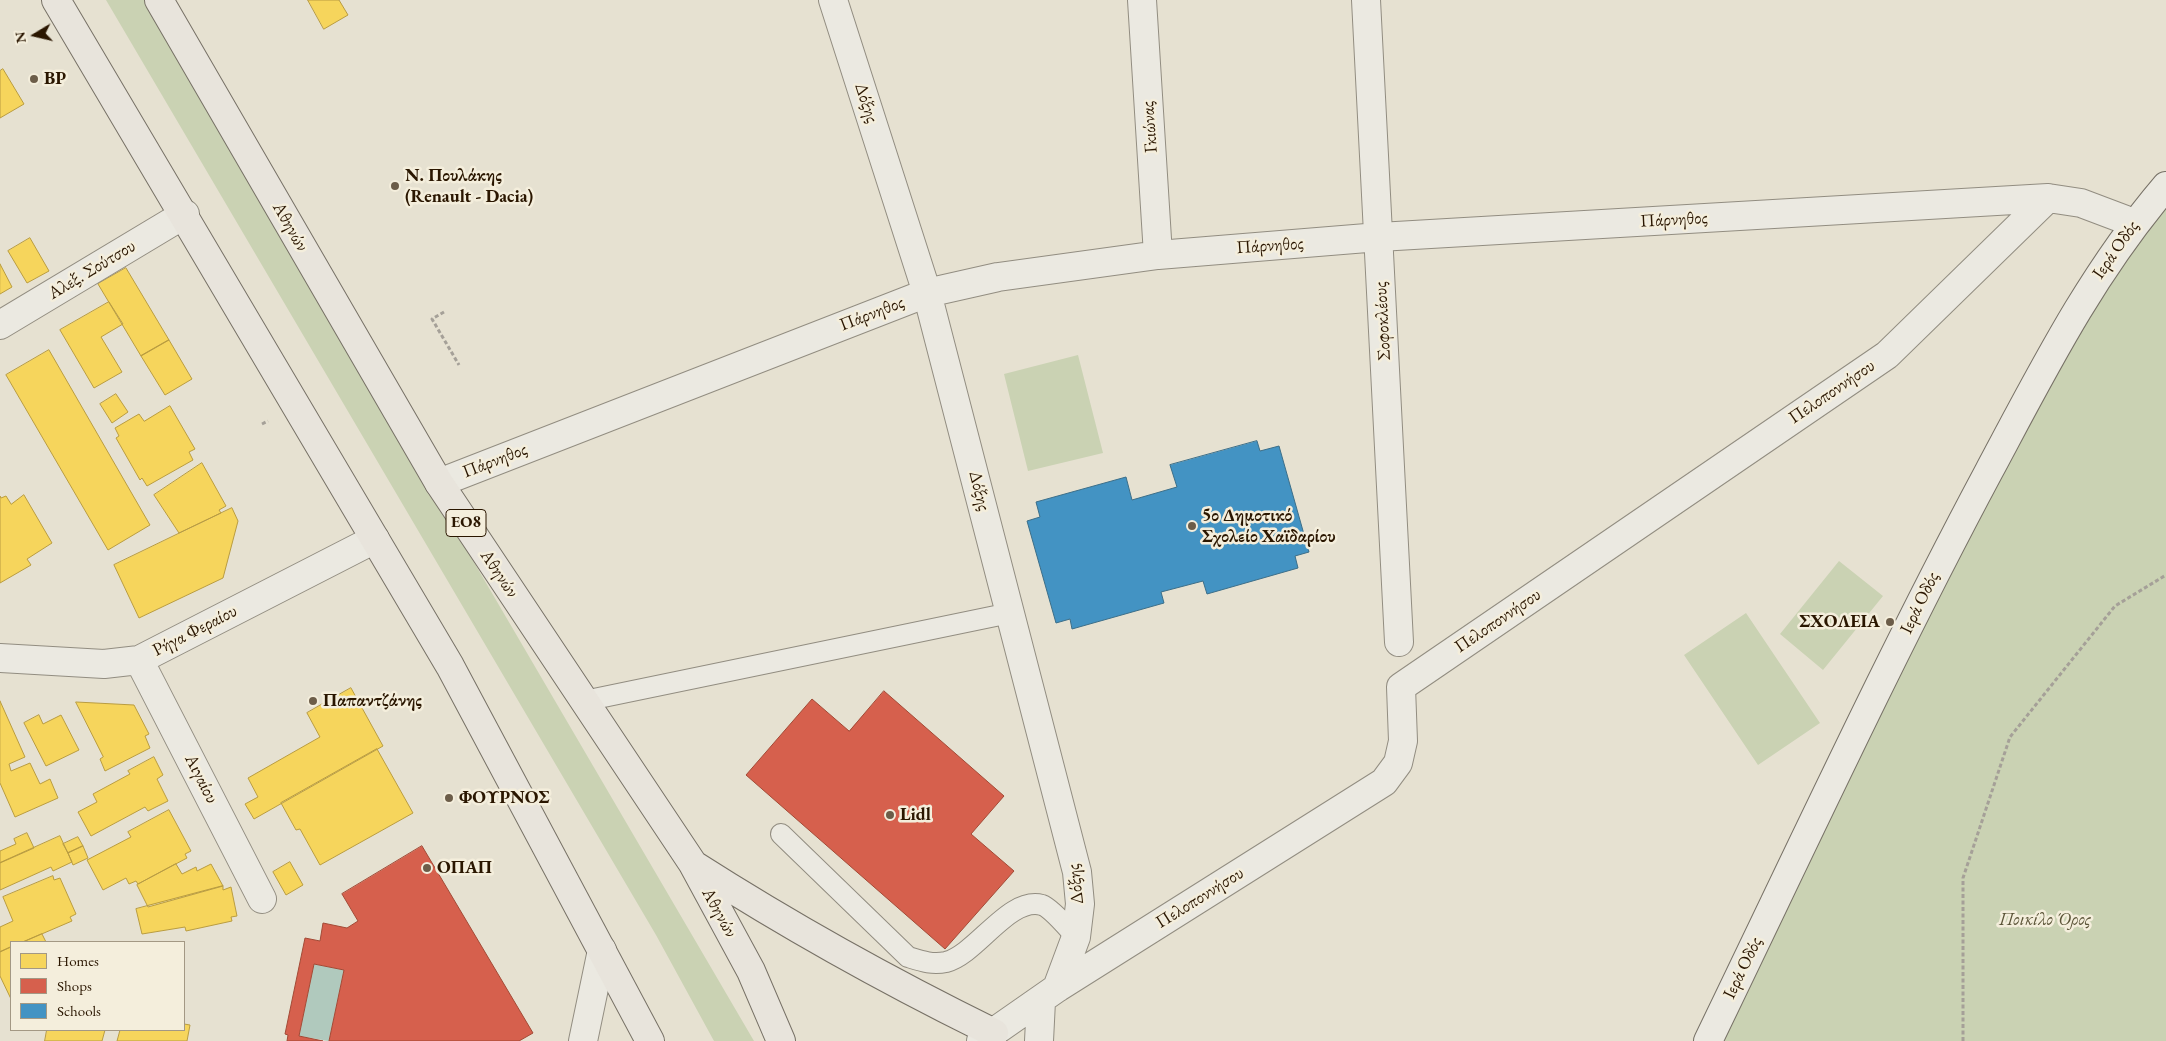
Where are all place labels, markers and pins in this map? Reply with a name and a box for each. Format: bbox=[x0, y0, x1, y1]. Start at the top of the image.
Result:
place label: BP bbox=[44, 68, 66, 90]
marker: BP bbox=[28, 73, 40, 85]
place label: Ν. Πουλάκης (Renault - Dacia) bbox=[405, 165, 533, 208]
marker: Ν. Πουλάκης (Renault - Dacia) bbox=[389, 180, 401, 192]
place label: 5ο Δημοτικό Σχολείο Χαϊδαρίου bbox=[1202, 505, 1336, 548]
marker: 5ο Δημοτικό Σχολείο Χαϊδαρίου bbox=[1186, 520, 1198, 532]
place label: ΣΧΟΛΕΙΑ bbox=[1799, 611, 1880, 633]
marker: ΣΧΟΛΕΙΑ bbox=[1884, 616, 1896, 628]
place label: Παπαντζάνης bbox=[323, 690, 422, 712]
marker: Παπαντζάνης bbox=[307, 695, 319, 707]
place label: ΦΟΥΡΝΟΣ bbox=[459, 787, 550, 809]
marker: ΦΟΥΡΝΟΣ bbox=[443, 792, 455, 804]
place label: Lidl bbox=[900, 804, 931, 826]
marker: Lidl bbox=[884, 809, 896, 821]
place label: ΟΠΑΠ bbox=[437, 857, 492, 879]
marker: ΟΠΑΠ bbox=[421, 862, 433, 874]

